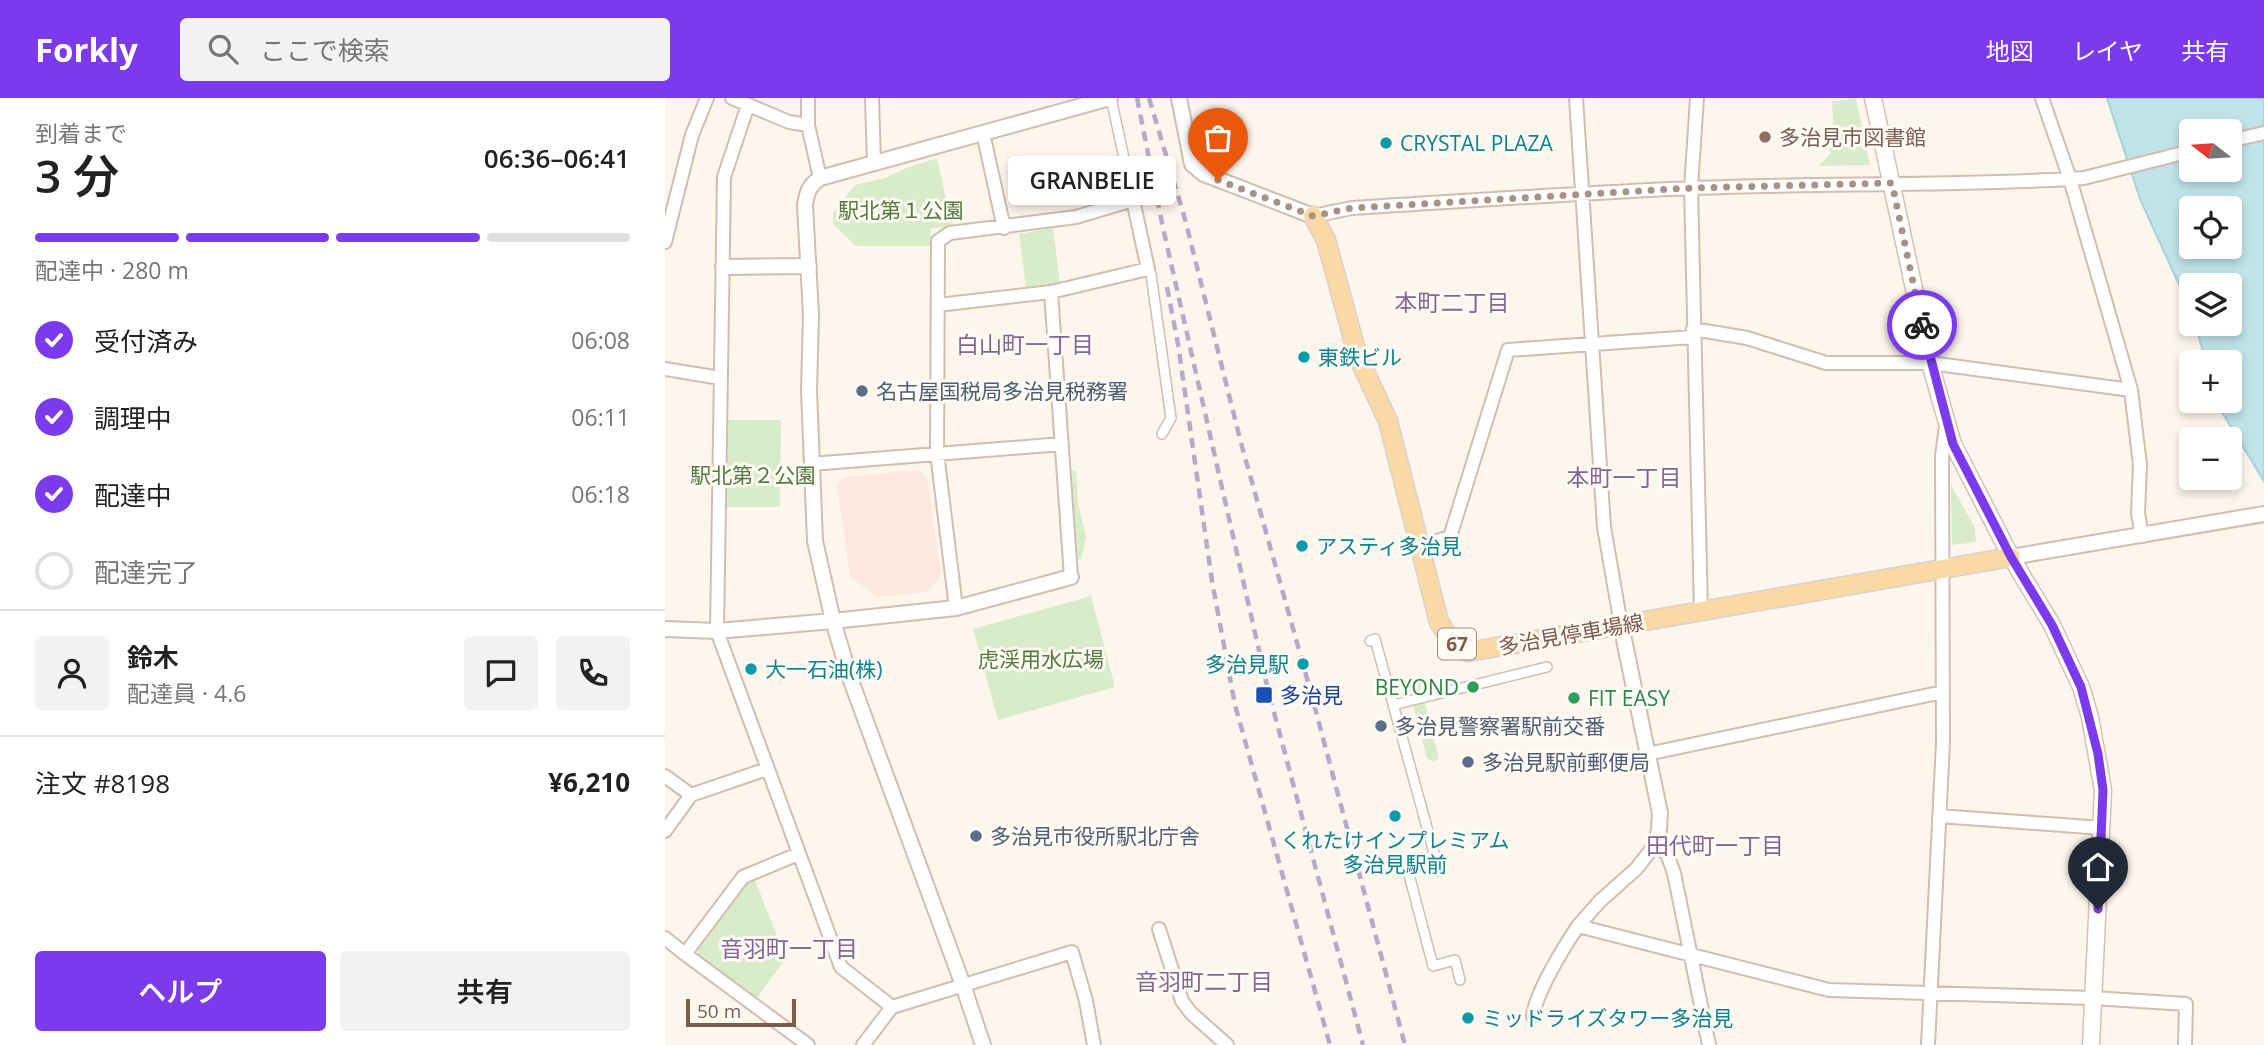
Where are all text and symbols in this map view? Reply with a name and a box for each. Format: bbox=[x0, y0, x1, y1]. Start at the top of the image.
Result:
search box bbox=[180, 18, 670, 81]
text: Forkly bbox=[35, 27, 138, 72]
icon: search bbox=[204, 30, 242, 68]
text: ここで検索 bbox=[260, 32, 390, 68]
text: 地図 bbox=[1986, 34, 2034, 67]
text: レイヤ bbox=[2072, 34, 2143, 67]
text: 共有 bbox=[2181, 34, 2229, 67]
pin bbox=[1188, 108, 1248, 180]
text: 到着まで bbox=[35, 117, 127, 149]
icon: bag bbox=[1199, 119, 1237, 157]
north arrow bbox=[2179, 119, 2242, 182]
map controls bbox=[2179, 119, 2242, 490]
place label: 多治見市図書館 bbox=[1779, 123, 1926, 151]
place label: CRYSTAL PLAZA bbox=[1400, 129, 1554, 157]
marker: 多治見市図書館 bbox=[1757, 129, 1773, 145]
marker: CRYSTAL PLAZA bbox=[1378, 135, 1394, 151]
text: 06:36–06:41 bbox=[484, 140, 630, 176]
text: 3 分 bbox=[35, 144, 119, 206]
callout: GRANBELIE bbox=[1008, 155, 1176, 204]
text: GRANBELIE bbox=[1030, 164, 1154, 196]
park label: 駅北第１公園 bbox=[838, 196, 964, 224]
button: locate bbox=[2179, 196, 2242, 259]
text: 配達中 · 280 m bbox=[35, 254, 189, 286]
button: layers bbox=[2179, 273, 2242, 336]
district label: 本町二丁目 bbox=[1395, 286, 1510, 318]
courier bbox=[1887, 290, 1957, 360]
icon: bike bbox=[1903, 306, 1941, 344]
icon: check bbox=[35, 321, 73, 359]
text: 受付済み bbox=[94, 323, 198, 359]
text: 06:08 bbox=[571, 324, 630, 356]
district label: 白山町一丁目 bbox=[956, 328, 1094, 360]
place label: 東鉄ビル bbox=[1318, 343, 1402, 371]
marker: 東鉄ビル bbox=[1296, 349, 1312, 365]
button: + bbox=[2179, 350, 2242, 413]
place label: 名古屋国税局多治見税務署 bbox=[876, 377, 1128, 405]
marker: 名古屋国税局多治見税務署 bbox=[854, 383, 870, 399]
icon: check bbox=[35, 398, 73, 436]
text: 調理中 bbox=[94, 400, 172, 436]
text: 06:11 bbox=[571, 401, 630, 433]
button: − bbox=[2179, 427, 2242, 490]
park label: 駅北第２公園 bbox=[690, 461, 816, 489]
district label: 本町一丁目 bbox=[1567, 461, 1682, 493]
icon: check bbox=[35, 475, 73, 513]
text: 配達中 bbox=[94, 477, 172, 513]
text: 06:18 bbox=[571, 478, 630, 510]
place label: アスティ多治見 bbox=[1316, 532, 1462, 560]
marker: アスティ多治見 bbox=[1294, 538, 1310, 554]
text: 配達完了 bbox=[94, 554, 198, 590]
street label: 多治見停車場線 bbox=[1496, 607, 1646, 661]
road number: 67 bbox=[1438, 628, 1476, 660]
button: person bbox=[35, 636, 109, 710]
button: chat bbox=[464, 636, 538, 710]
button: phone bbox=[556, 636, 630, 710]
text: 鈴木 bbox=[127, 639, 179, 675]
park label: 虎渓用水広場 bbox=[978, 645, 1104, 673]
place label: 多治見駅 bbox=[1205, 650, 1289, 678]
place label: 大一石油(株) bbox=[765, 655, 882, 683]
marker: 多治見駅 bbox=[1295, 656, 1311, 672]
marker: 大一石油(株) bbox=[743, 661, 759, 677]
place label: BEYOND bbox=[1375, 673, 1459, 701]
text: 配達員 · 4.6 bbox=[127, 677, 246, 709]
marker: BEYOND bbox=[1465, 679, 1481, 695]
place label: 多治見 bbox=[1280, 681, 1343, 709]
place label: FIT EASY bbox=[1588, 684, 1670, 712]
marker: 多治見 bbox=[1254, 685, 1274, 705]
marker: FIT EASY bbox=[1566, 690, 1582, 706]
place label: 多治見警察署駅前交番 bbox=[1395, 712, 1605, 740]
marker: 多治見警察署駅前交番 bbox=[1373, 718, 1389, 734]
place label: 多治見駅前郵便局 bbox=[1482, 748, 1650, 776]
marker: 多治見駅前郵便局 bbox=[1460, 754, 1476, 770]
text: ¥6,210 bbox=[548, 764, 630, 800]
text: 注文 #8198 bbox=[35, 765, 170, 801]
marker: くれたけインプレミアム 多治見駅前 bbox=[1387, 808, 1403, 824]
place label: 多治見市役所駅北庁舎 bbox=[990, 822, 1200, 850]
place label: くれたけインプレミアム 多治見駅前 bbox=[1281, 826, 1509, 878]
marker: 多治見市役所駅北庁舎 bbox=[968, 828, 984, 844]
district label: 田代町一丁目 bbox=[1646, 829, 1784, 861]
pin bbox=[2068, 837, 2128, 909]
icon: home bbox=[2079, 848, 2117, 886]
district label: 音羽町一丁目 bbox=[720, 932, 858, 964]
button: ヘルプ bbox=[35, 951, 326, 1031]
button: 共有 bbox=[340, 951, 630, 1031]
district label: 音羽町二丁目 bbox=[1135, 965, 1273, 997]
scale bar bbox=[686, 996, 796, 1028]
text: 50 m bbox=[697, 998, 741, 1024]
place label: ミッドライズタワー多治見 bbox=[1482, 1004, 1733, 1032]
marker: ミッドライズタワー多治見 bbox=[1460, 1010, 1476, 1026]

